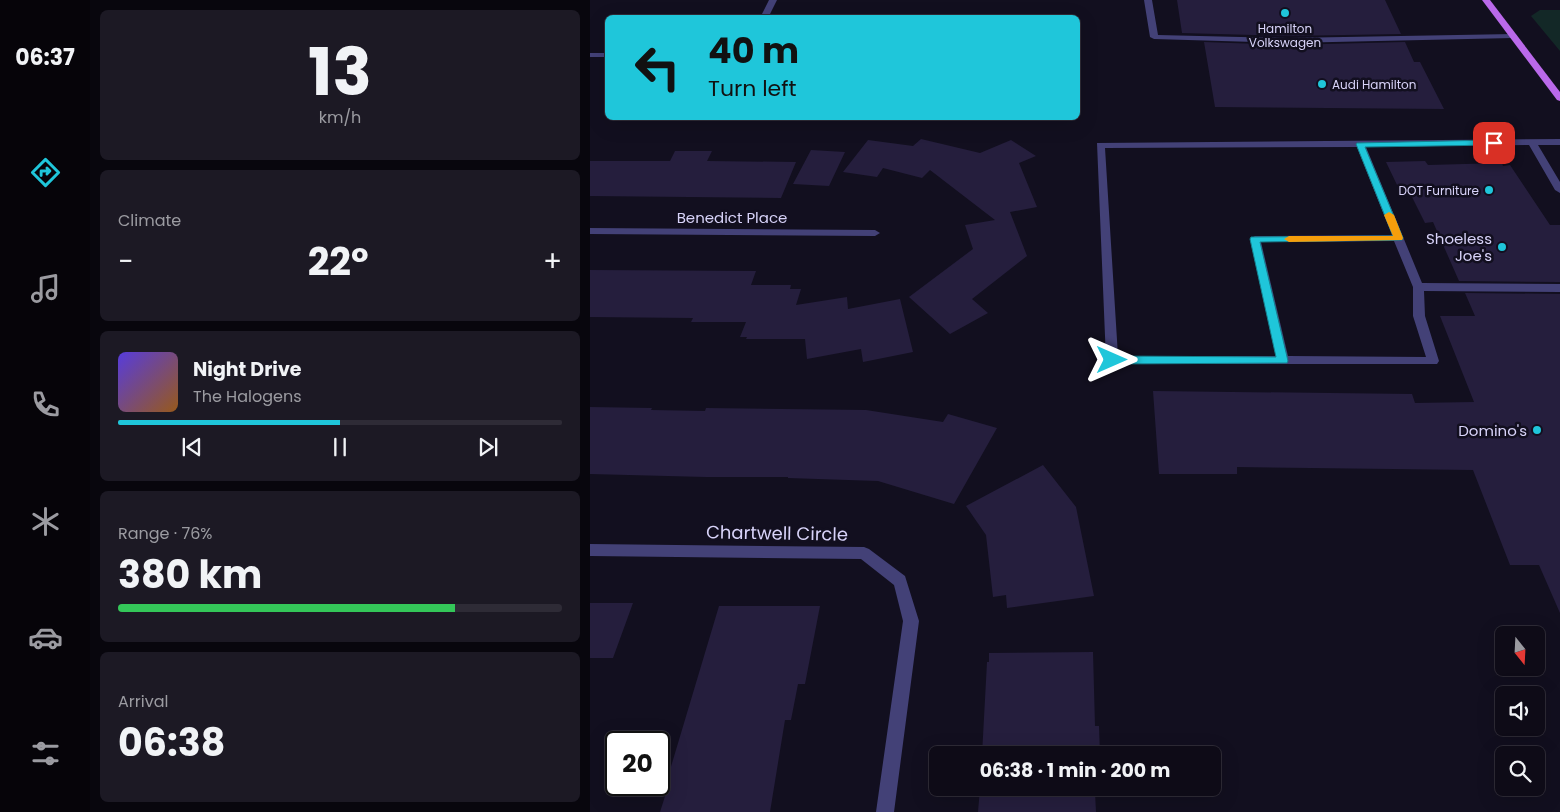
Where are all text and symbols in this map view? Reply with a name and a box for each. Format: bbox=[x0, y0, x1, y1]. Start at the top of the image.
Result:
marker: Hamilton Volkswagen bbox=[1279, 7, 1291, 19]
place label: Hamilton Volkswagen bbox=[1249, 20, 1321, 51]
text: 40 m bbox=[708, 26, 799, 75]
text: 13 bbox=[308, 27, 372, 118]
icon: left bbox=[625, 35, 690, 100]
text: 06:37 bbox=[15, 42, 75, 73]
text: Turn left bbox=[708, 73, 796, 104]
place label: Audi Hamilton bbox=[1332, 76, 1416, 93]
marker: Audi Hamilton bbox=[1316, 78, 1328, 90]
text: km/h bbox=[319, 106, 361, 129]
pin bbox=[1473, 122, 1515, 164]
icon: arrive bbox=[1480, 129, 1508, 157]
icon: directions bbox=[28, 155, 63, 190]
place label: DOT Furniture bbox=[1399, 182, 1479, 199]
marker: DOT Furniture bbox=[1483, 184, 1495, 196]
street label: Benedict Place bbox=[677, 207, 787, 228]
text: Climate bbox=[118, 209, 181, 232]
place label: Shoeless Joe's bbox=[1426, 228, 1492, 266]
text: 22° bbox=[308, 235, 369, 288]
marker: Shoeless Joe's bbox=[1496, 241, 1508, 253]
text: − bbox=[118, 242, 133, 281]
text: + bbox=[543, 242, 562, 281]
icon: music bbox=[28, 271, 63, 306]
position arrow bbox=[1085, 333, 1137, 385]
text: Night Drive bbox=[193, 356, 302, 383]
text: The Halogens bbox=[193, 385, 301, 408]
icon: phone bbox=[28, 387, 63, 422]
place label: Domino's bbox=[1458, 420, 1527, 441]
marker: Domino's bbox=[1531, 424, 1543, 436]
icon: previous bbox=[178, 433, 206, 461]
icon: pause bbox=[326, 433, 354, 461]
icon: next bbox=[474, 433, 502, 461]
icon: climate bbox=[28, 504, 63, 539]
street label: Chartwell Circle bbox=[706, 519, 848, 547]
text: Range · 76% bbox=[118, 522, 213, 545]
text: 380 km bbox=[118, 548, 262, 601]
icon: car bbox=[28, 620, 63, 655]
north arrow bbox=[1495, 626, 1545, 676]
map controls bbox=[1495, 626, 1545, 796]
button: sound bbox=[1495, 686, 1545, 736]
text: Arrival bbox=[118, 690, 168, 713]
text: 06:38 bbox=[118, 716, 225, 769]
speed limit sign: 20 bbox=[605, 731, 670, 796]
icon: filters bbox=[28, 736, 63, 771]
button: search bbox=[1495, 746, 1545, 796]
text: 06:38 · 1 min · 200 m bbox=[980, 757, 1170, 784]

